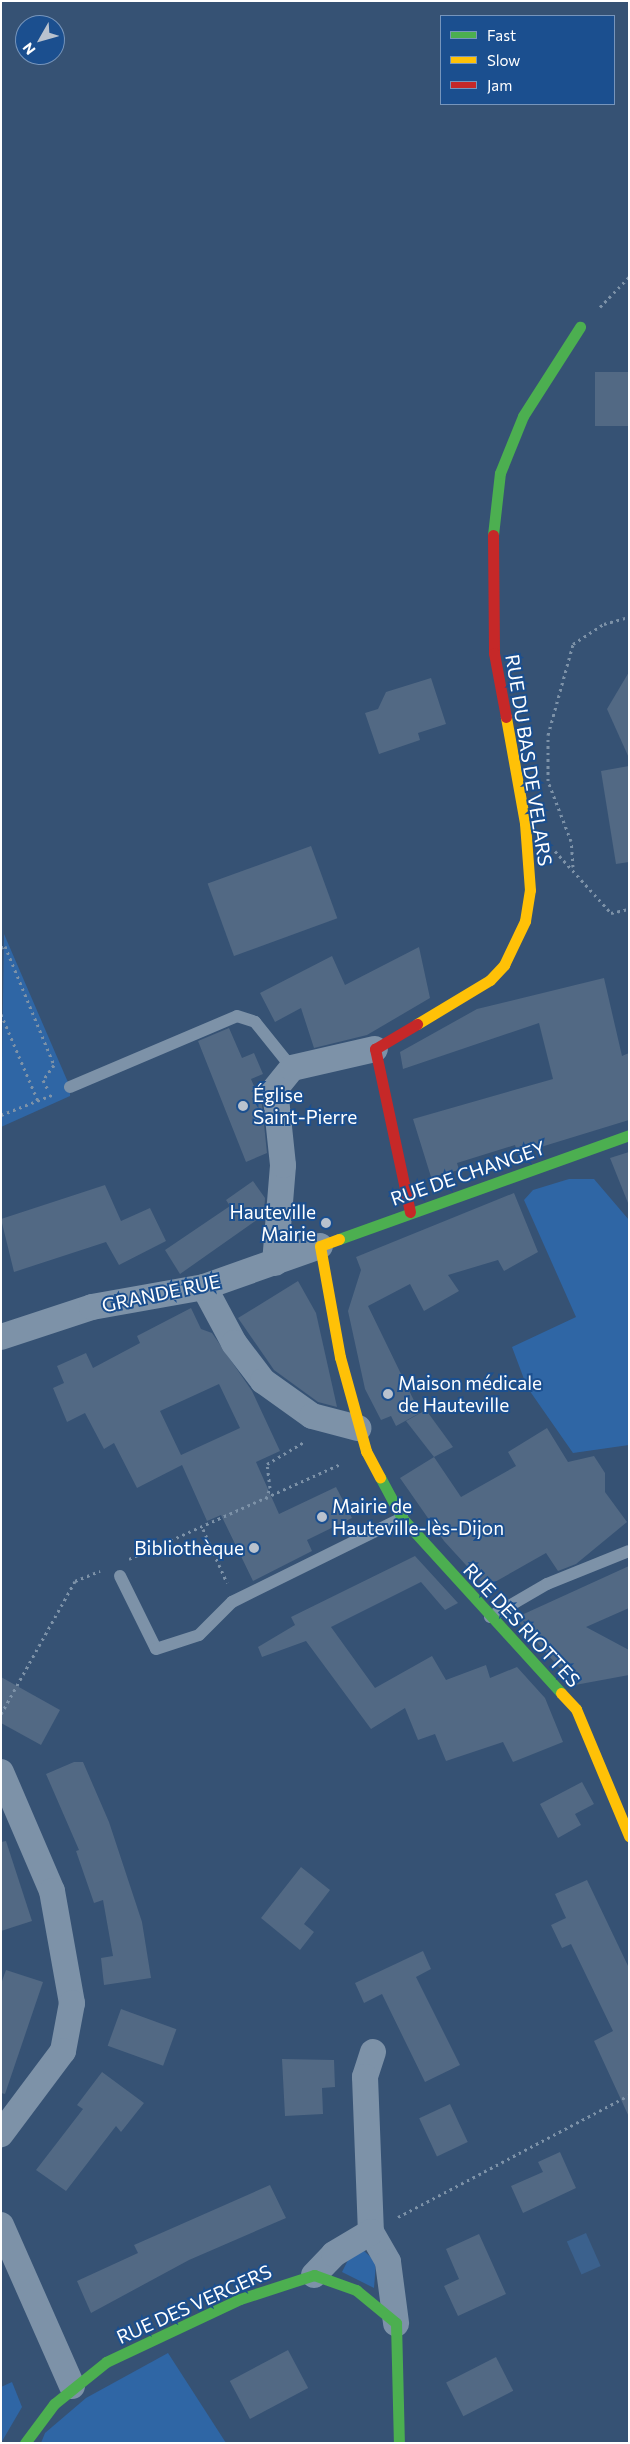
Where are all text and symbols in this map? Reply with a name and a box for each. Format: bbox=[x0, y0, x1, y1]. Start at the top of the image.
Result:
north arrow bbox=[15, 15, 65, 65]
legend bbox=[440, 15, 615, 105]
text: Fast bbox=[487, 26, 516, 44]
text: N bbox=[19, 40, 39, 58]
text: Slow bbox=[487, 51, 520, 69]
text: Jam bbox=[487, 76, 512, 94]
street label: RUE DU BAS DE VELARS bbox=[501, 653, 557, 867]
place label: Église Saint-Pierre bbox=[253, 1084, 357, 1128]
marker: Église Saint-Pierre bbox=[237, 1100, 249, 1112]
street label: RUE DE CHANGEY bbox=[388, 1136, 548, 1210]
place label: Hauteville Mairie bbox=[229, 1201, 316, 1245]
marker: Hauteville Mairie bbox=[320, 1217, 332, 1229]
street label: GRANDE RUE bbox=[100, 1269, 222, 1317]
place label: Maison médicale de Hauteville bbox=[398, 1372, 542, 1416]
marker: Maison médicale de Hauteville bbox=[382, 1388, 394, 1400]
place label: Mairie de Hauteville-lès-Dijon bbox=[332, 1495, 504, 1539]
marker: Mairie de Hauteville-lès-Dijon bbox=[316, 1511, 328, 1523]
place label: Bibliothèque bbox=[134, 1537, 244, 1559]
marker: Bibliothèque bbox=[248, 1542, 260, 1554]
street label: RUE DES RIOTTES bbox=[459, 1558, 585, 1692]
street label: RUE DES VERGERS bbox=[113, 2260, 275, 2348]

